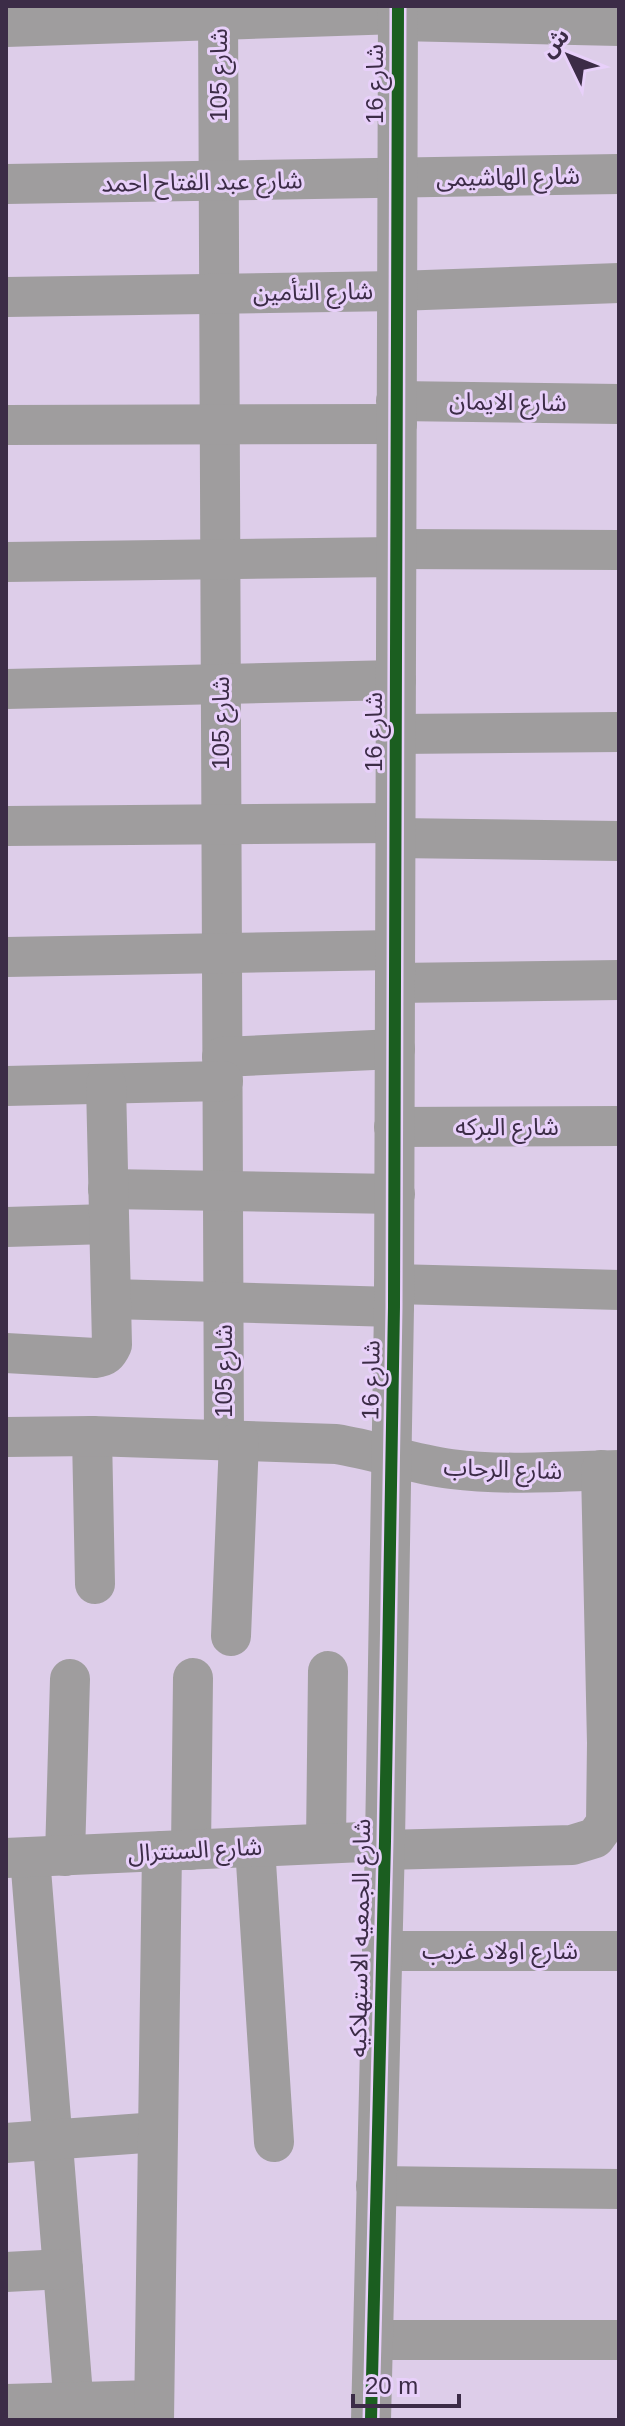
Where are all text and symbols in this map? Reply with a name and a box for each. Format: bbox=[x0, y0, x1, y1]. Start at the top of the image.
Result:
north arrow bbox=[529, 16, 609, 96]
text: ش bbox=[535, 23, 574, 62]
street label: شارع 105 bbox=[205, 28, 236, 122]
street label: شارع 16 bbox=[361, 44, 392, 124]
street label: شارع الهاشيمى bbox=[436, 162, 580, 195]
street label: شارع عبد الفتاح احمد bbox=[101, 166, 303, 201]
street label: شارع التأمين bbox=[253, 275, 373, 310]
street label: شارع الايمان bbox=[449, 387, 567, 420]
street label: شارع 105 bbox=[207, 676, 238, 770]
street label: شارع 16 bbox=[360, 692, 391, 772]
street label: شارع البركه bbox=[455, 1113, 559, 1144]
street label: شارع 105 bbox=[210, 1324, 241, 1418]
street label: شارع 16 bbox=[356, 1340, 389, 1420]
street label: شارع الرحاب bbox=[443, 1453, 563, 1488]
street label: شارع الجمعيه الاستهلاكيه bbox=[344, 1818, 379, 2058]
street label: شارع السنترال bbox=[127, 1833, 263, 1870]
street label: شارع اولاد غريب bbox=[422, 1937, 578, 1968]
scale bar bbox=[353, 2358, 459, 2408]
text: 20 m bbox=[365, 2372, 418, 2399]

